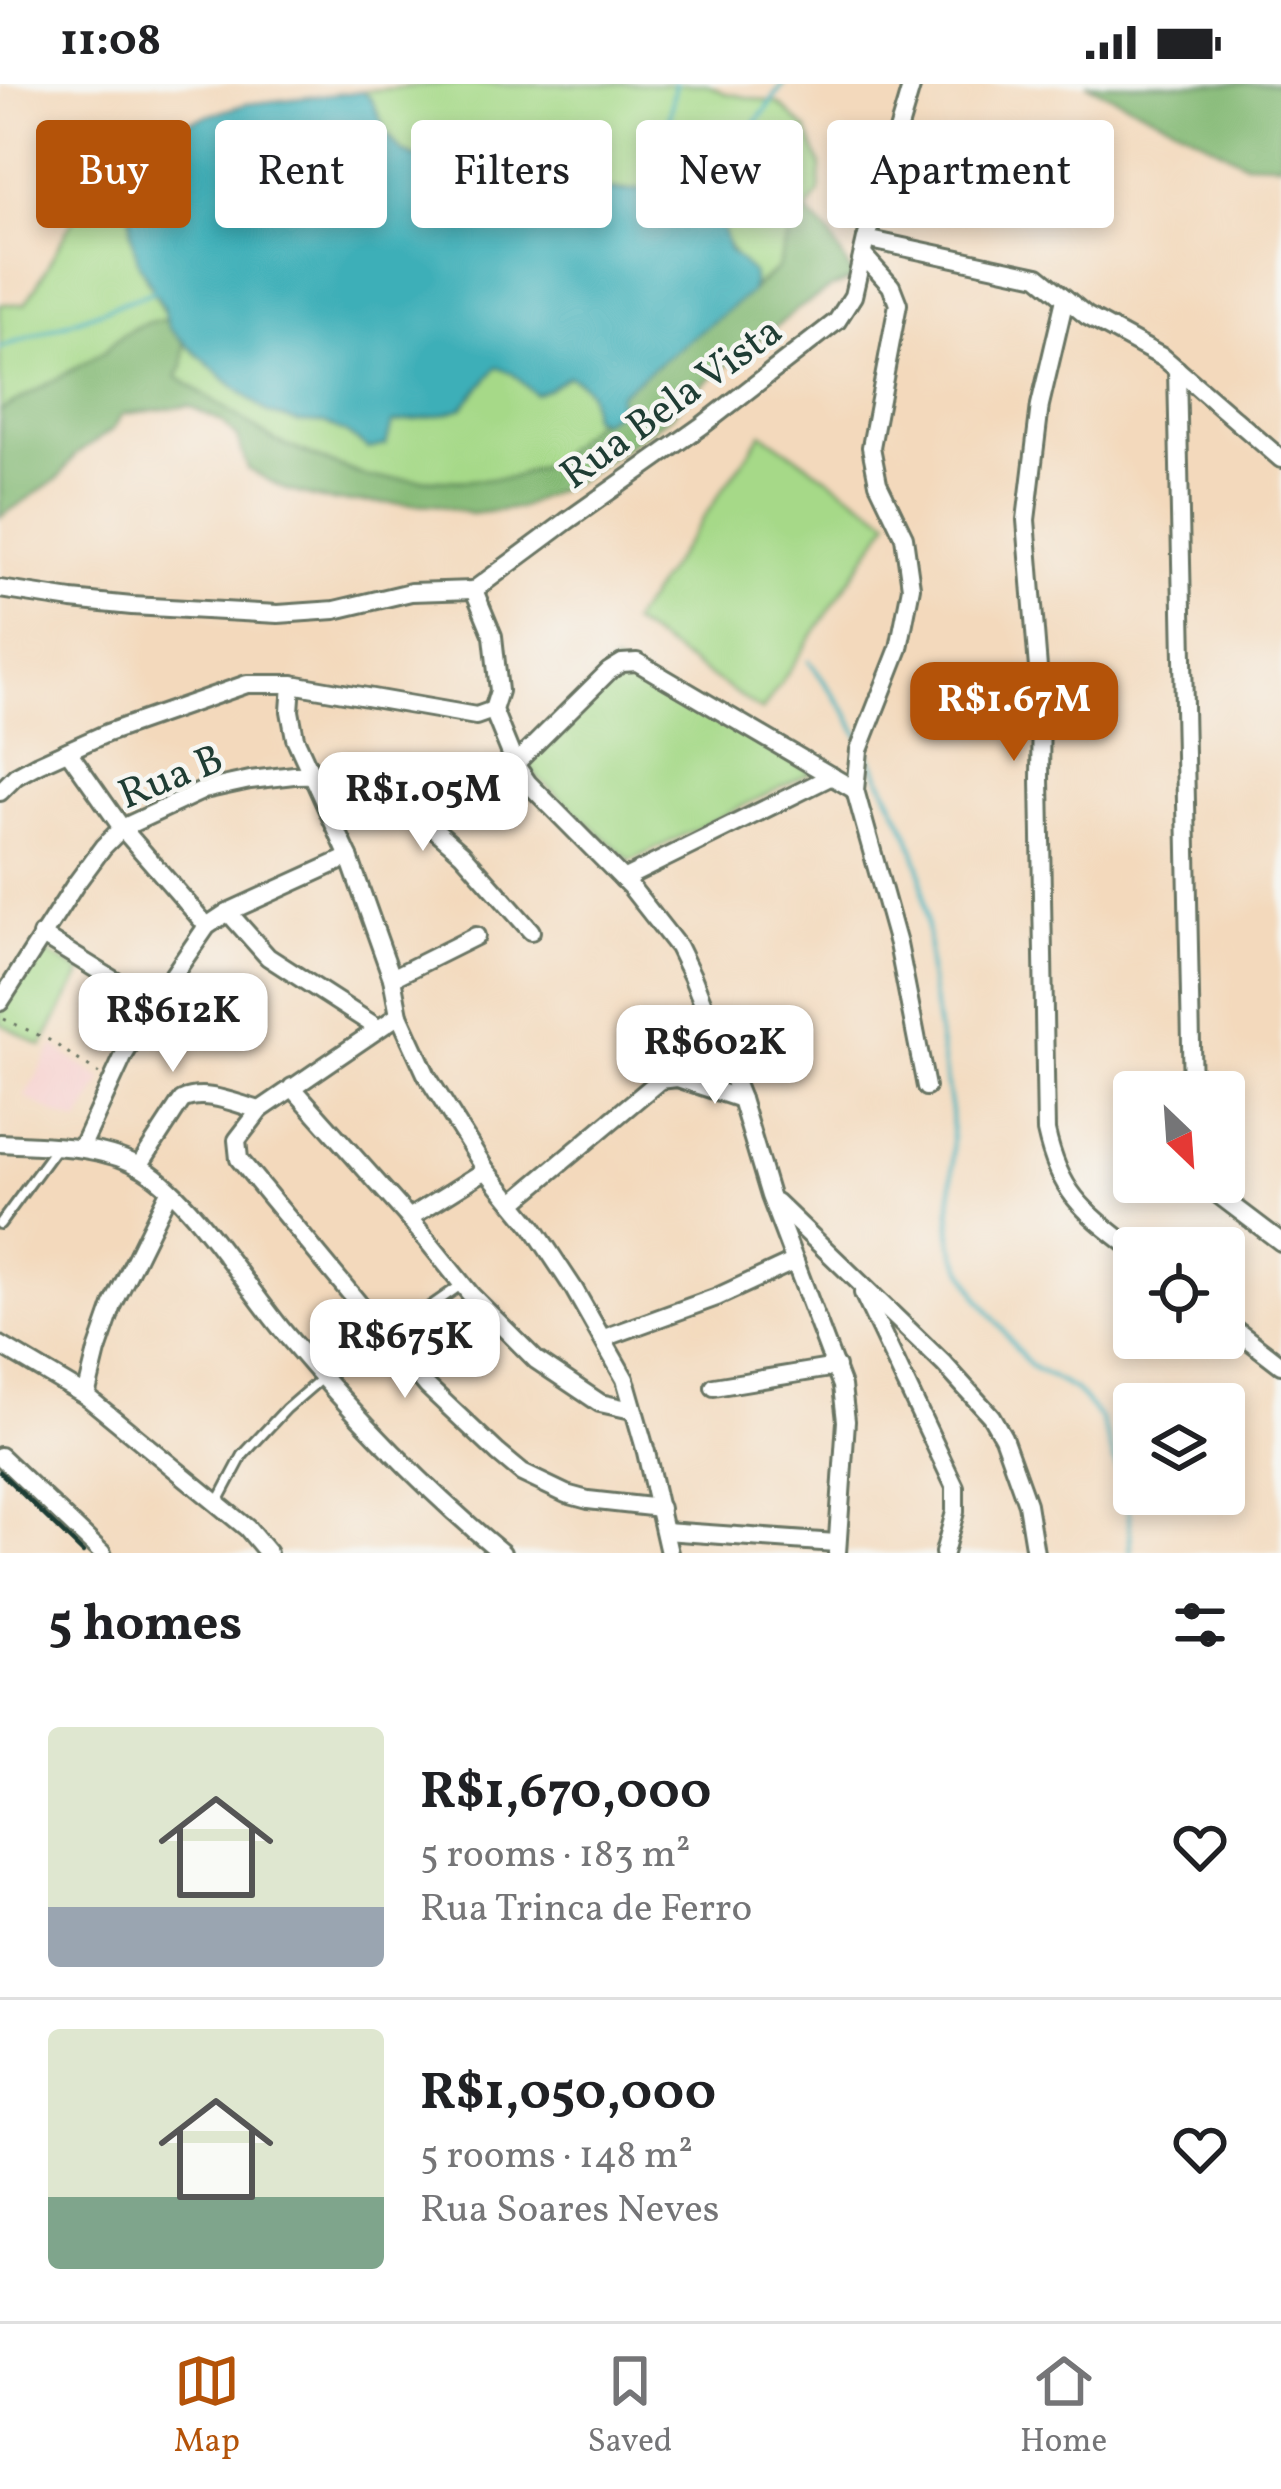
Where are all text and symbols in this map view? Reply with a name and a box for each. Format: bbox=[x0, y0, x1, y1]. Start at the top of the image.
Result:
text: 11:08 bbox=[60, 11, 161, 74]
chip: Buy bbox=[36, 120, 191, 228]
chip: Rent bbox=[215, 120, 387, 228]
chip: Filters bbox=[411, 120, 612, 228]
chip: New bbox=[636, 120, 803, 228]
chip: Apartment bbox=[827, 120, 1114, 228]
street label: Rua Bela Vista bbox=[550, 304, 796, 505]
pin: R$1.67M bbox=[903, 662, 1125, 764]
text: R$1.67M bbox=[937, 674, 1091, 728]
street label: Rua B bbox=[111, 732, 233, 827]
pin: R$1.05M bbox=[312, 752, 534, 854]
text: R$1.05M bbox=[345, 764, 501, 818]
pin: R$612K bbox=[75, 973, 271, 1075]
text: R$612K bbox=[106, 985, 240, 1039]
pin: R$602K bbox=[617, 1005, 813, 1107]
text: R$602K bbox=[643, 1017, 787, 1071]
north arrow bbox=[1113, 1071, 1245, 1203]
map controls bbox=[1113, 1071, 1245, 1515]
button: locate bbox=[1113, 1227, 1245, 1359]
pin: R$675K bbox=[307, 1299, 503, 1401]
text: R$675K bbox=[337, 1311, 473, 1365]
button: layers bbox=[1113, 1383, 1245, 1515]
text: 5 homes bbox=[48, 1590, 242, 1661]
icon: filters bbox=[1167, 1592, 1233, 1658]
text: R$1,670,000 bbox=[420, 1758, 711, 1829]
icon: home bbox=[144, 1775, 288, 1919]
icon: heart bbox=[1167, 1814, 1233, 1880]
text: 5 rooms · 183 m² bbox=[420, 1829, 691, 1883]
text: Rua Trinca de Ferro bbox=[420, 1883, 752, 1937]
text: R$1,050,000 bbox=[420, 2059, 716, 2130]
icon: home bbox=[144, 2077, 288, 2221]
icon: heart bbox=[1167, 2116, 1233, 2182]
text: 5 rooms · 148 m² bbox=[420, 2130, 693, 2184]
text: Rua Soares Neves bbox=[420, 2184, 719, 2238]
tab: Map bbox=[174, 2348, 240, 2466]
tab: Saved bbox=[587, 2348, 672, 2466]
tab: Home bbox=[1020, 2348, 1107, 2466]

